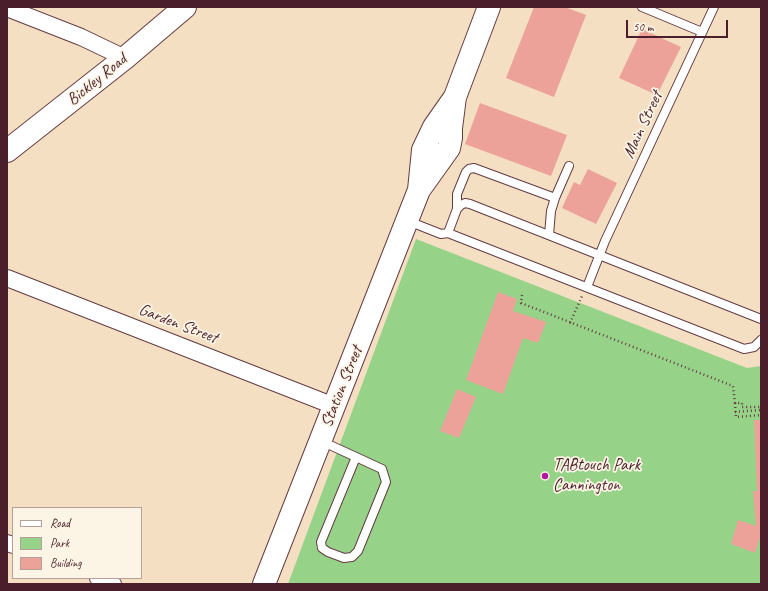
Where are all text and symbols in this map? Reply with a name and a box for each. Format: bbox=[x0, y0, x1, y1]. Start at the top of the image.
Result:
scale bar bbox=[628, 12, 730, 38]
text: 50 m bbox=[633, 19, 653, 35]
street label: Bickley Road bbox=[63, 50, 131, 110]
street label: Main Street bbox=[619, 88, 667, 162]
street label: Garden Street bbox=[136, 300, 220, 348]
street label: Station Street bbox=[317, 344, 367, 430]
place label: TABtouch Park Cannington bbox=[553, 456, 640, 496]
marker: TABtouch Park Cannington bbox=[540, 471, 550, 481]
legend bbox=[12, 507, 142, 579]
text: Road bbox=[50, 515, 70, 531]
text: Park bbox=[50, 535, 69, 551]
text: Building bbox=[50, 555, 82, 571]

